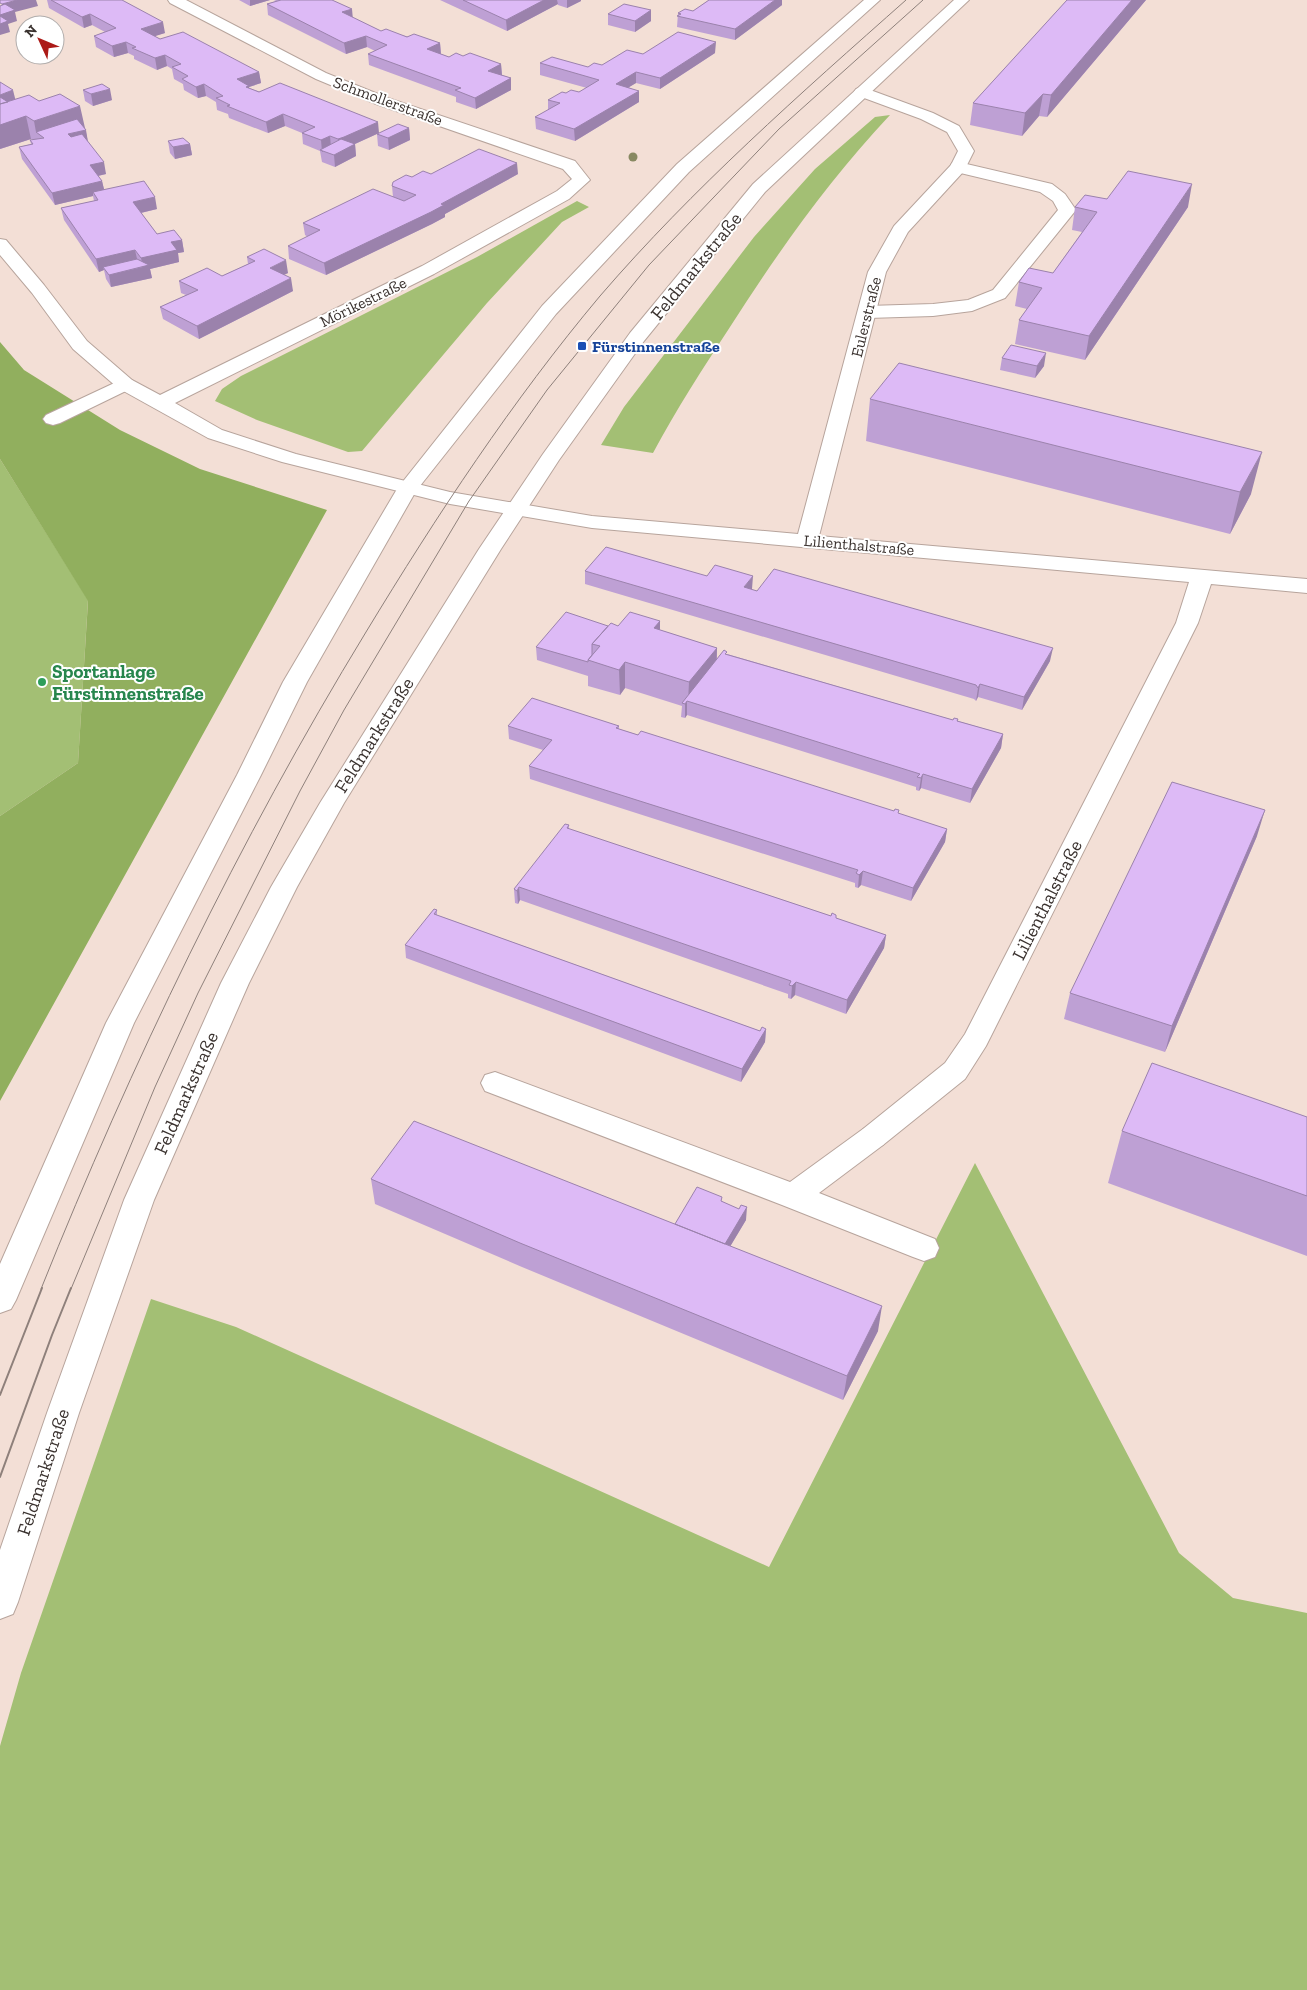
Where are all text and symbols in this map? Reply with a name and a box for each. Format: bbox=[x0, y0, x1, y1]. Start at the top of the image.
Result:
north arrow bbox=[15, 15, 65, 65]
text: N bbox=[21, 21, 41, 41]
street label: Schmollerstraße bbox=[331, 72, 445, 130]
street label: Feldmarkstraße bbox=[646, 207, 746, 324]
street label: Mörikestraße bbox=[317, 273, 409, 331]
street label: Eulerstraße bbox=[847, 275, 885, 359]
place label: Fürstinnenstraße bbox=[592, 337, 720, 356]
marker: Fürstinnenstraße bbox=[576, 340, 588, 352]
street label: Lilienthalstraße bbox=[803, 531, 915, 559]
place label: Sportanlage Fürstinnenstraße bbox=[52, 660, 204, 705]
street label: Feldmarkstraße bbox=[329, 673, 419, 797]
marker: Sportanlage Fürstinnenstraße bbox=[36, 676, 48, 688]
street label: Lilienthalstraße bbox=[1007, 836, 1087, 964]
street label: Feldmarkstraße bbox=[149, 1028, 223, 1158]
street label: Feldmarkstraße bbox=[12, 1406, 74, 1538]

